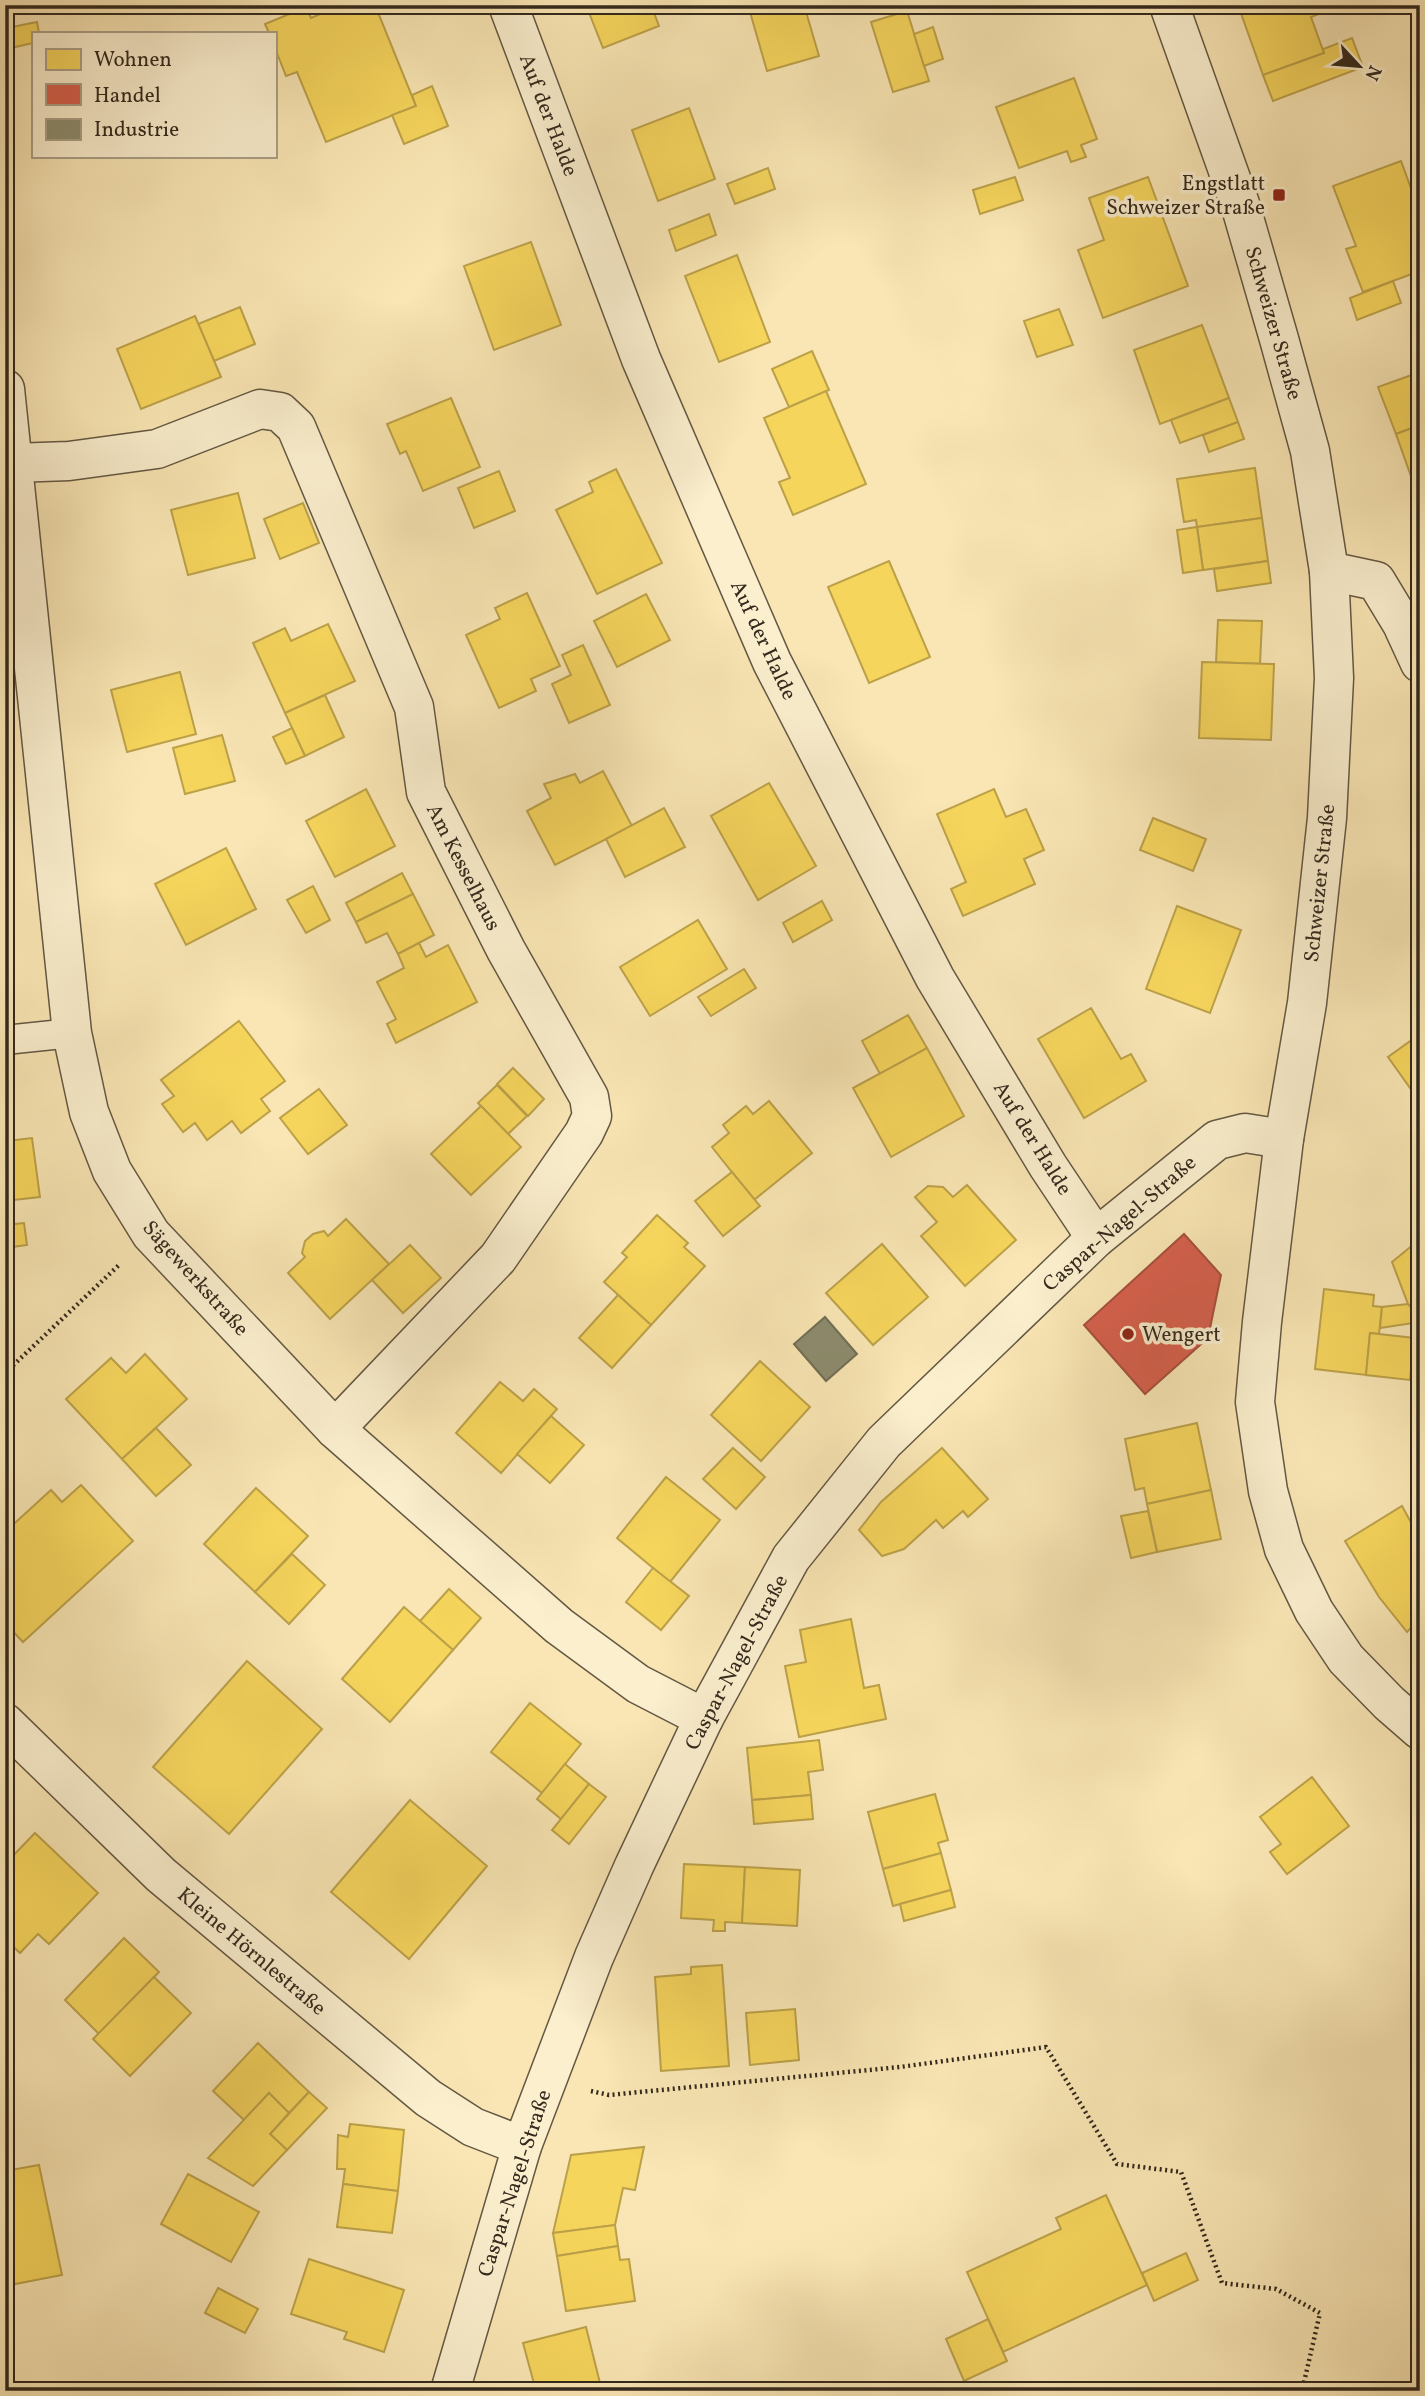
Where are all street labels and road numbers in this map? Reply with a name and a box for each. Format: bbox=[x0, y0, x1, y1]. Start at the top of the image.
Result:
street label: Auf der Halde bbox=[511, 50, 584, 181]
street label: Schweizer Straße bbox=[1237, 243, 1308, 404]
street label: Auf der Halde bbox=[722, 576, 803, 705]
street label: Am Kesselhaus bbox=[418, 799, 507, 936]
street label: Schweizer Straße bbox=[1298, 803, 1343, 964]
street label: Auf der Halde bbox=[985, 1076, 1078, 1201]
street label: Caspar-Nagel-Straße bbox=[1037, 1149, 1203, 1299]
street label: Sägewerkstraße bbox=[135, 1215, 255, 1343]
street label: Caspar-Nagel-Straße bbox=[679, 1570, 796, 1756]
street label: Kleine Hörnlestraße bbox=[170, 1881, 332, 2023]
street label: Caspar-Nagel-Straße bbox=[471, 2086, 559, 2281]

